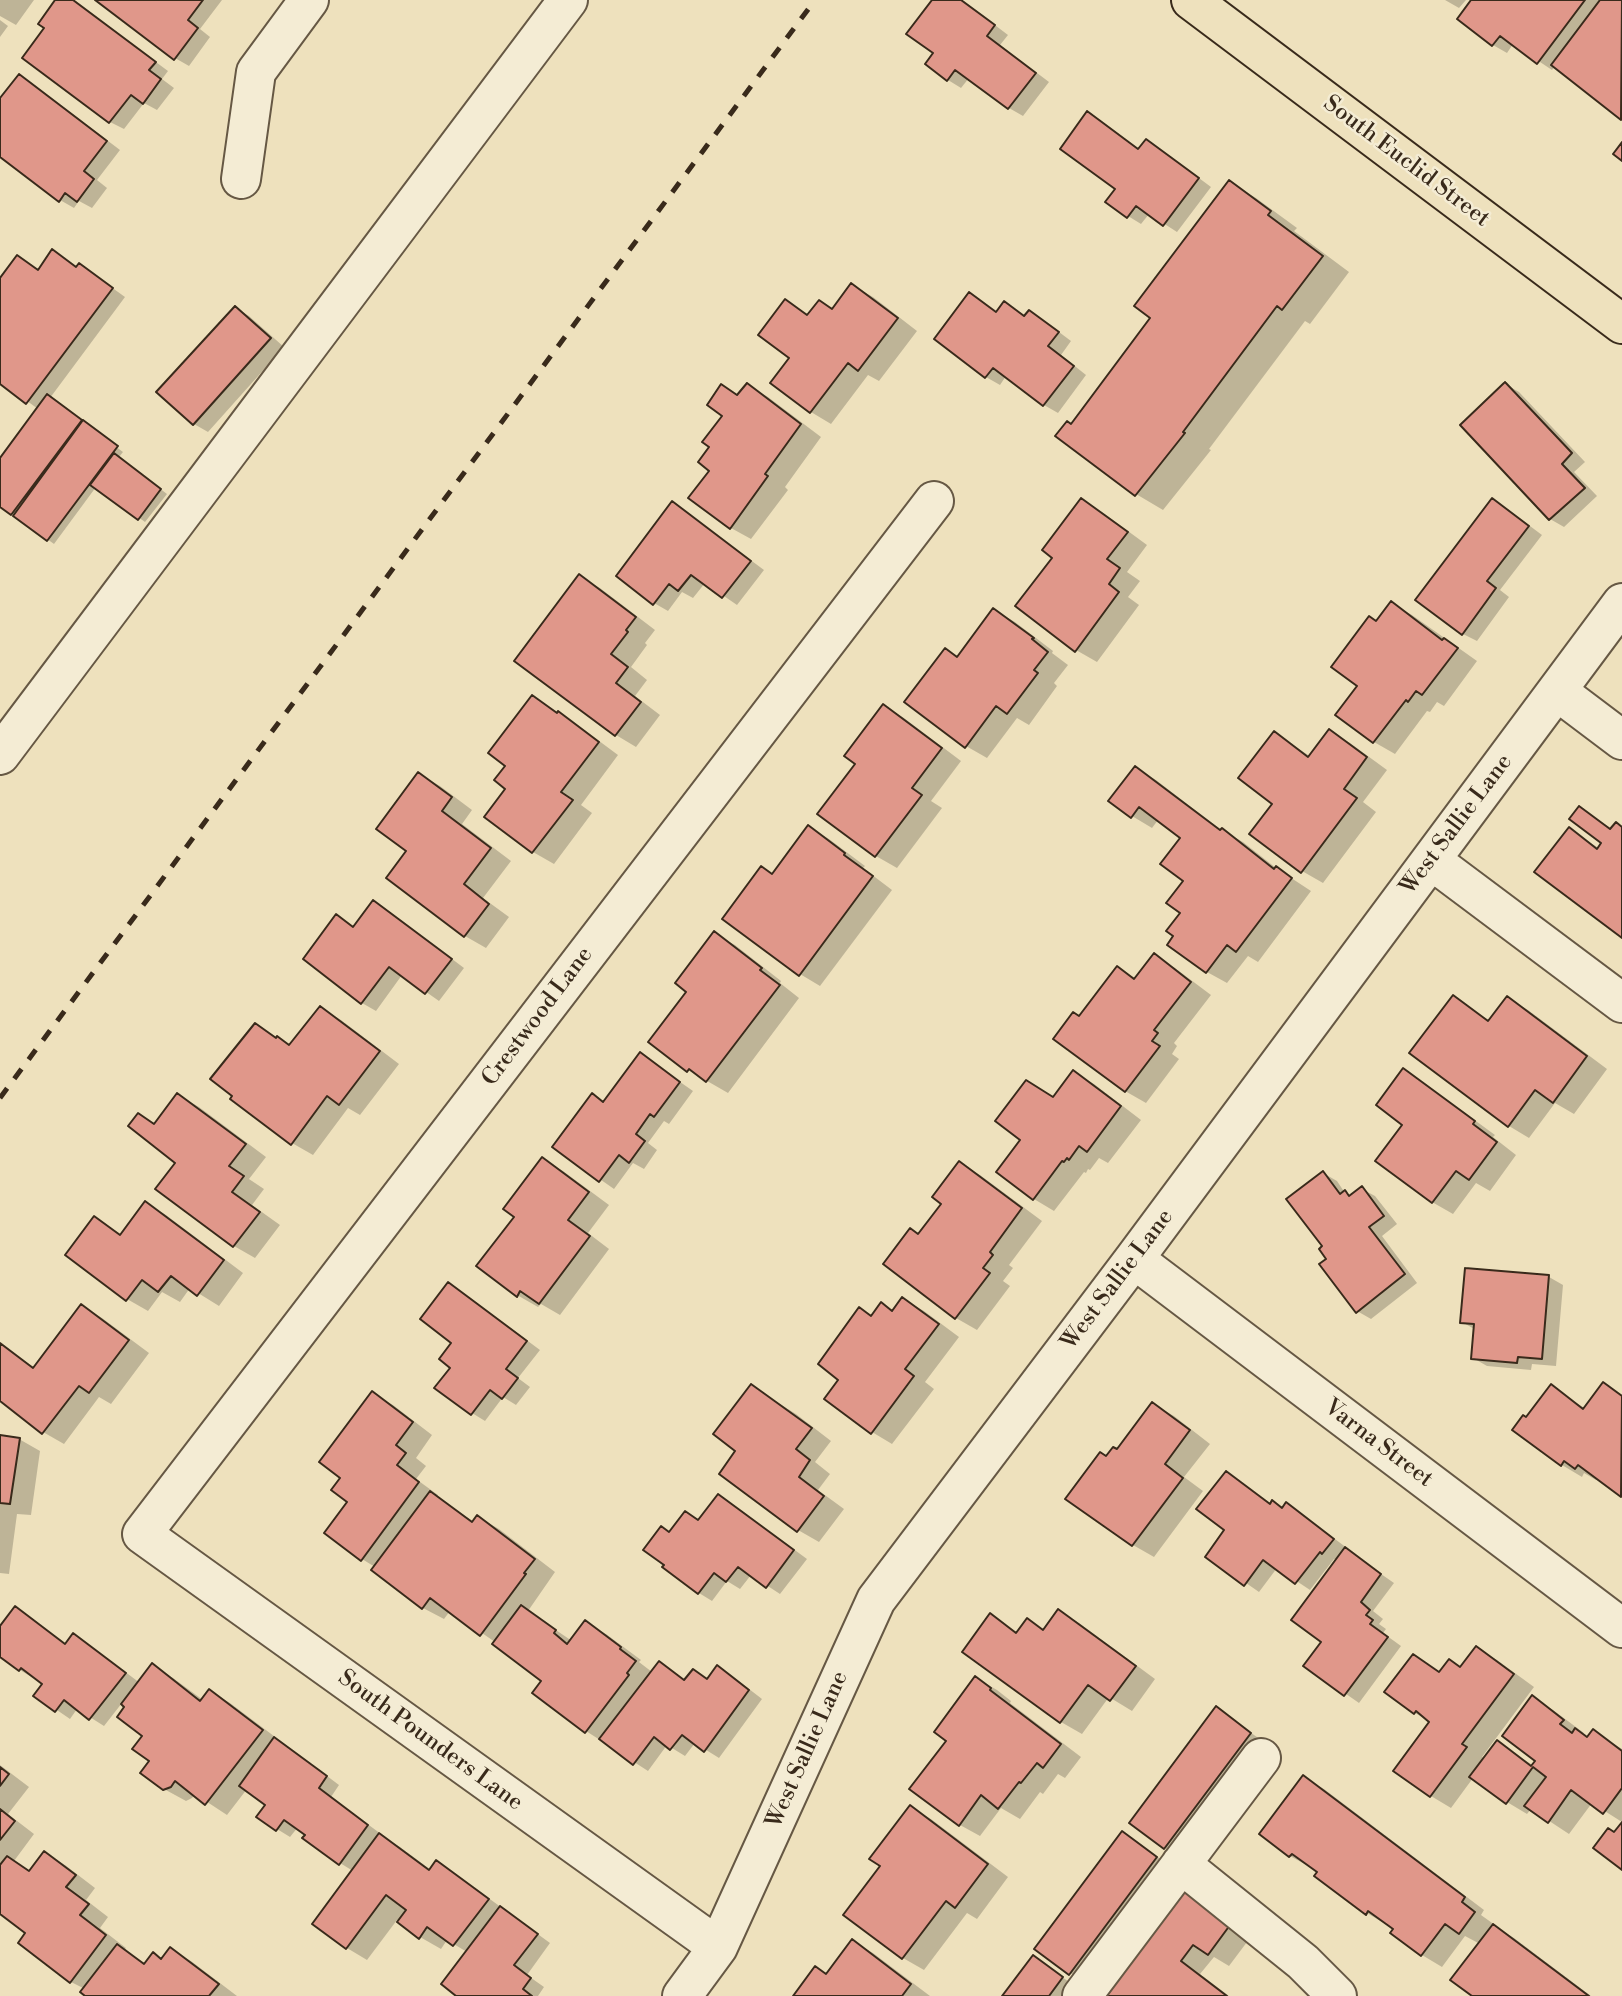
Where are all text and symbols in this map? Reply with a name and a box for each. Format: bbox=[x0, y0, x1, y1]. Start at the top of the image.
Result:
street label: South Euclid Street bbox=[1317, 90, 1495, 234]
street label: West Sallie Lane bbox=[1395, 749, 1519, 901]
street label: Crestwood Lane bbox=[477, 942, 599, 1092]
street label: West Sallie Lane bbox=[1056, 1204, 1180, 1356]
street label: Varna Street bbox=[1318, 1394, 1438, 1494]
street label: South Pounders Lane bbox=[332, 1665, 528, 1817]
street label: West Sallie Lane bbox=[761, 1667, 855, 1833]

